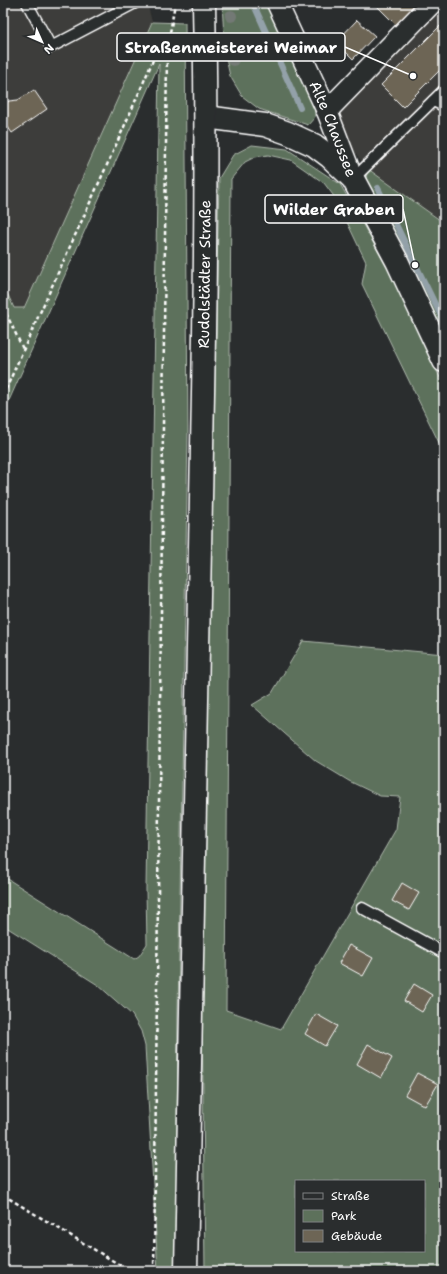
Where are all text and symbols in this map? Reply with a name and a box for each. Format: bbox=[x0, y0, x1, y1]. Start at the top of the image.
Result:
north arrow bbox=[22, 22, 62, 62]
callout: Straßenmeisterei Weimar bbox=[117, 33, 345, 61]
text: Straßenmeisterei Weimar bbox=[125, 37, 338, 58]
text: N bbox=[40, 40, 57, 57]
street label: Alte Chaussee bbox=[304, 78, 361, 180]
callout: Wilder Graben bbox=[265, 195, 403, 223]
text: Wilder Graben bbox=[273, 199, 395, 220]
street label: Rudolstädter Straße bbox=[194, 200, 215, 349]
legend bbox=[295, 1180, 425, 1252]
text: Straße bbox=[331, 1188, 370, 1204]
text: Park bbox=[331, 1208, 357, 1224]
text: Gebäude bbox=[331, 1228, 382, 1244]

